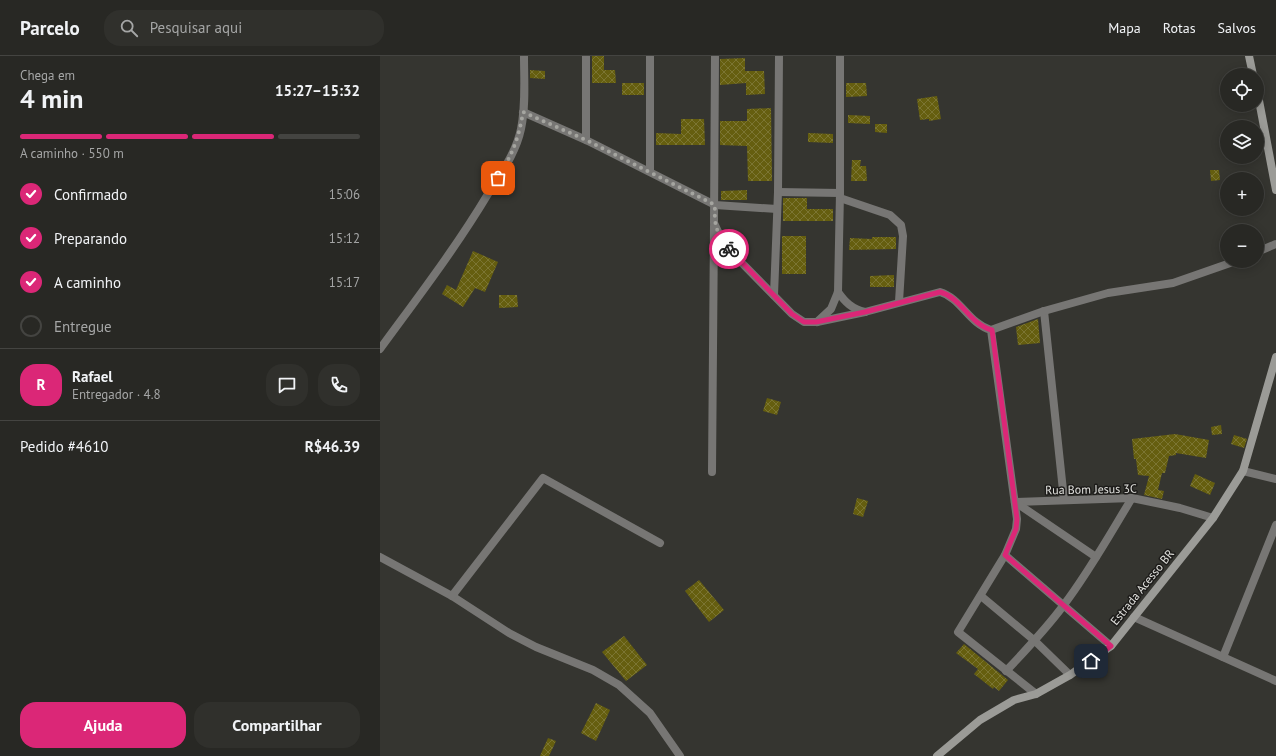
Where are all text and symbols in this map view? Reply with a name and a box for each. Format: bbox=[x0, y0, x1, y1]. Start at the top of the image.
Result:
search box bbox=[104, 10, 384, 46]
text: Parcelo bbox=[20, 16, 80, 40]
icon: search bbox=[118, 17, 140, 39]
text: Pesquisar aqui bbox=[150, 18, 242, 37]
text: Mapa bbox=[1108, 19, 1141, 37]
text: Rotas bbox=[1163, 19, 1196, 37]
text: Salvos bbox=[1218, 19, 1256, 37]
text: Chega em bbox=[20, 67, 75, 84]
map controls bbox=[1220, 68, 1264, 268]
button: locate bbox=[1220, 68, 1264, 112]
text: 15:27–15:32 bbox=[275, 81, 360, 100]
text: 4 min bbox=[20, 82, 83, 115]
button: layers bbox=[1220, 120, 1264, 164]
text: A caminho · 550 m bbox=[20, 145, 124, 162]
pin bbox=[481, 161, 515, 195]
icon: bag bbox=[487, 167, 509, 189]
button: + bbox=[1220, 172, 1264, 216]
icon: check bbox=[20, 183, 42, 205]
text: Confirmado bbox=[54, 185, 127, 204]
text: 15:06 bbox=[329, 186, 360, 203]
button: − bbox=[1220, 224, 1264, 268]
icon: check bbox=[20, 227, 42, 249]
text: Preparando bbox=[54, 229, 127, 248]
courier bbox=[709, 229, 749, 269]
text: 15:12 bbox=[329, 230, 360, 247]
icon: bike bbox=[718, 238, 740, 260]
icon: check bbox=[20, 271, 42, 293]
text: A caminho bbox=[54, 273, 121, 292]
text: 15:17 bbox=[329, 274, 360, 291]
text: Entregue bbox=[54, 317, 112, 336]
button: chat bbox=[266, 364, 308, 406]
button: phone bbox=[318, 364, 360, 406]
text: Rafael bbox=[72, 367, 113, 386]
text: R bbox=[36, 375, 46, 394]
text: Entregador · 4.8 bbox=[72, 386, 161, 403]
text: Pedido #4610 bbox=[20, 437, 109, 456]
text: R$46.39 bbox=[305, 437, 360, 456]
street label: Rua Bom Jesus 3C bbox=[1045, 481, 1137, 497]
street label: Estrada Acesso BR bbox=[1107, 546, 1177, 628]
pin bbox=[1074, 644, 1108, 678]
icon: home bbox=[1080, 650, 1102, 672]
button: Ajuda bbox=[20, 702, 186, 748]
button: Compartilhar bbox=[194, 702, 360, 748]

